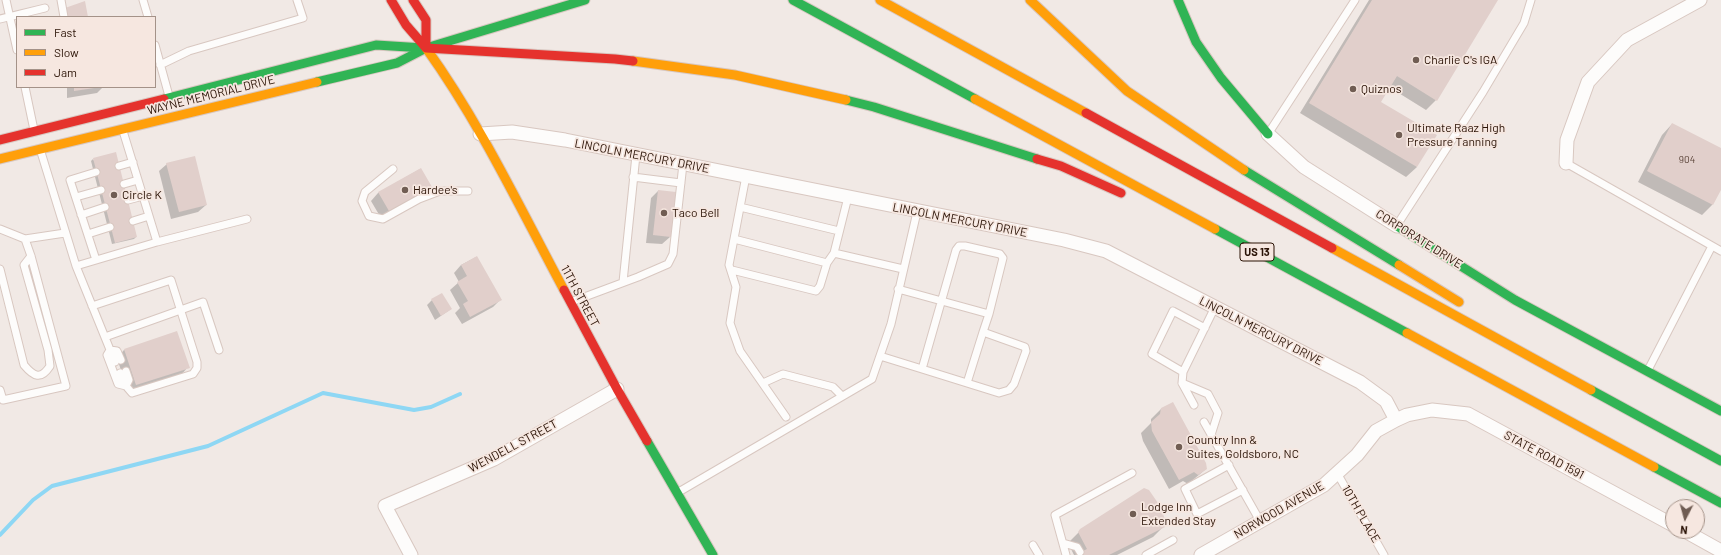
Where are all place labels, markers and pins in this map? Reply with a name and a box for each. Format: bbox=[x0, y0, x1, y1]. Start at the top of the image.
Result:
place label: Charlie C's IGA bbox=[1424, 53, 1497, 67]
marker: Charlie C's IGA bbox=[1411, 55, 1421, 65]
place label: Quiznos bbox=[1361, 82, 1401, 96]
marker: Quiznos bbox=[1348, 84, 1358, 94]
place label: Ultimate Raaz High Pressure Tanning bbox=[1407, 121, 1505, 149]
marker: Ultimate Raaz High Pressure Tanning bbox=[1394, 130, 1404, 140]
place label: Hardee's bbox=[413, 183, 457, 197]
marker: Hardee's bbox=[400, 185, 410, 195]
place label: Circle K bbox=[122, 188, 162, 202]
marker: Circle K bbox=[109, 190, 119, 200]
place label: Taco Bell bbox=[672, 206, 719, 220]
marker: Taco Bell bbox=[659, 208, 669, 218]
place label: Country Inn & Suites, Goldsboro, NC bbox=[1187, 433, 1299, 461]
marker: Country Inn & Suites, Goldsboro, NC bbox=[1174, 442, 1184, 452]
place label: Lodge Inn Extended Stay bbox=[1141, 500, 1216, 528]
marker: Lodge Inn Extended Stay bbox=[1128, 509, 1138, 519]

